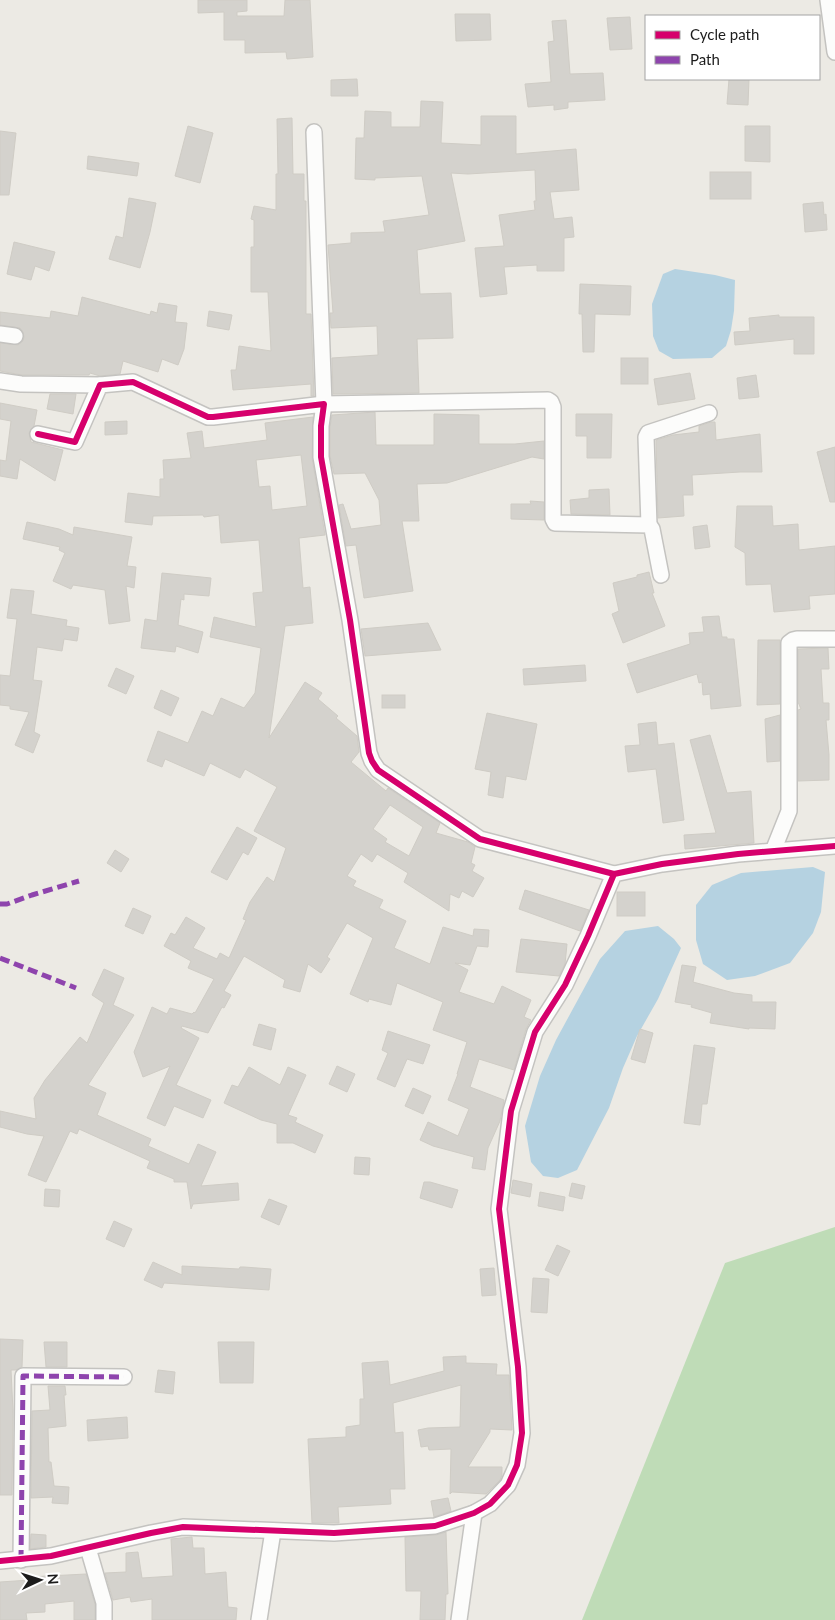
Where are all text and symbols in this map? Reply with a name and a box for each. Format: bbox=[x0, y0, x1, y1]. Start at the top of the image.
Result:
legend bbox=[645, 15, 820, 80]
text: Cycle path bbox=[690, 25, 759, 43]
text: Path bbox=[690, 50, 720, 68]
north arrow bbox=[15, 1555, 65, 1605]
text: N bbox=[45, 1573, 62, 1585]

